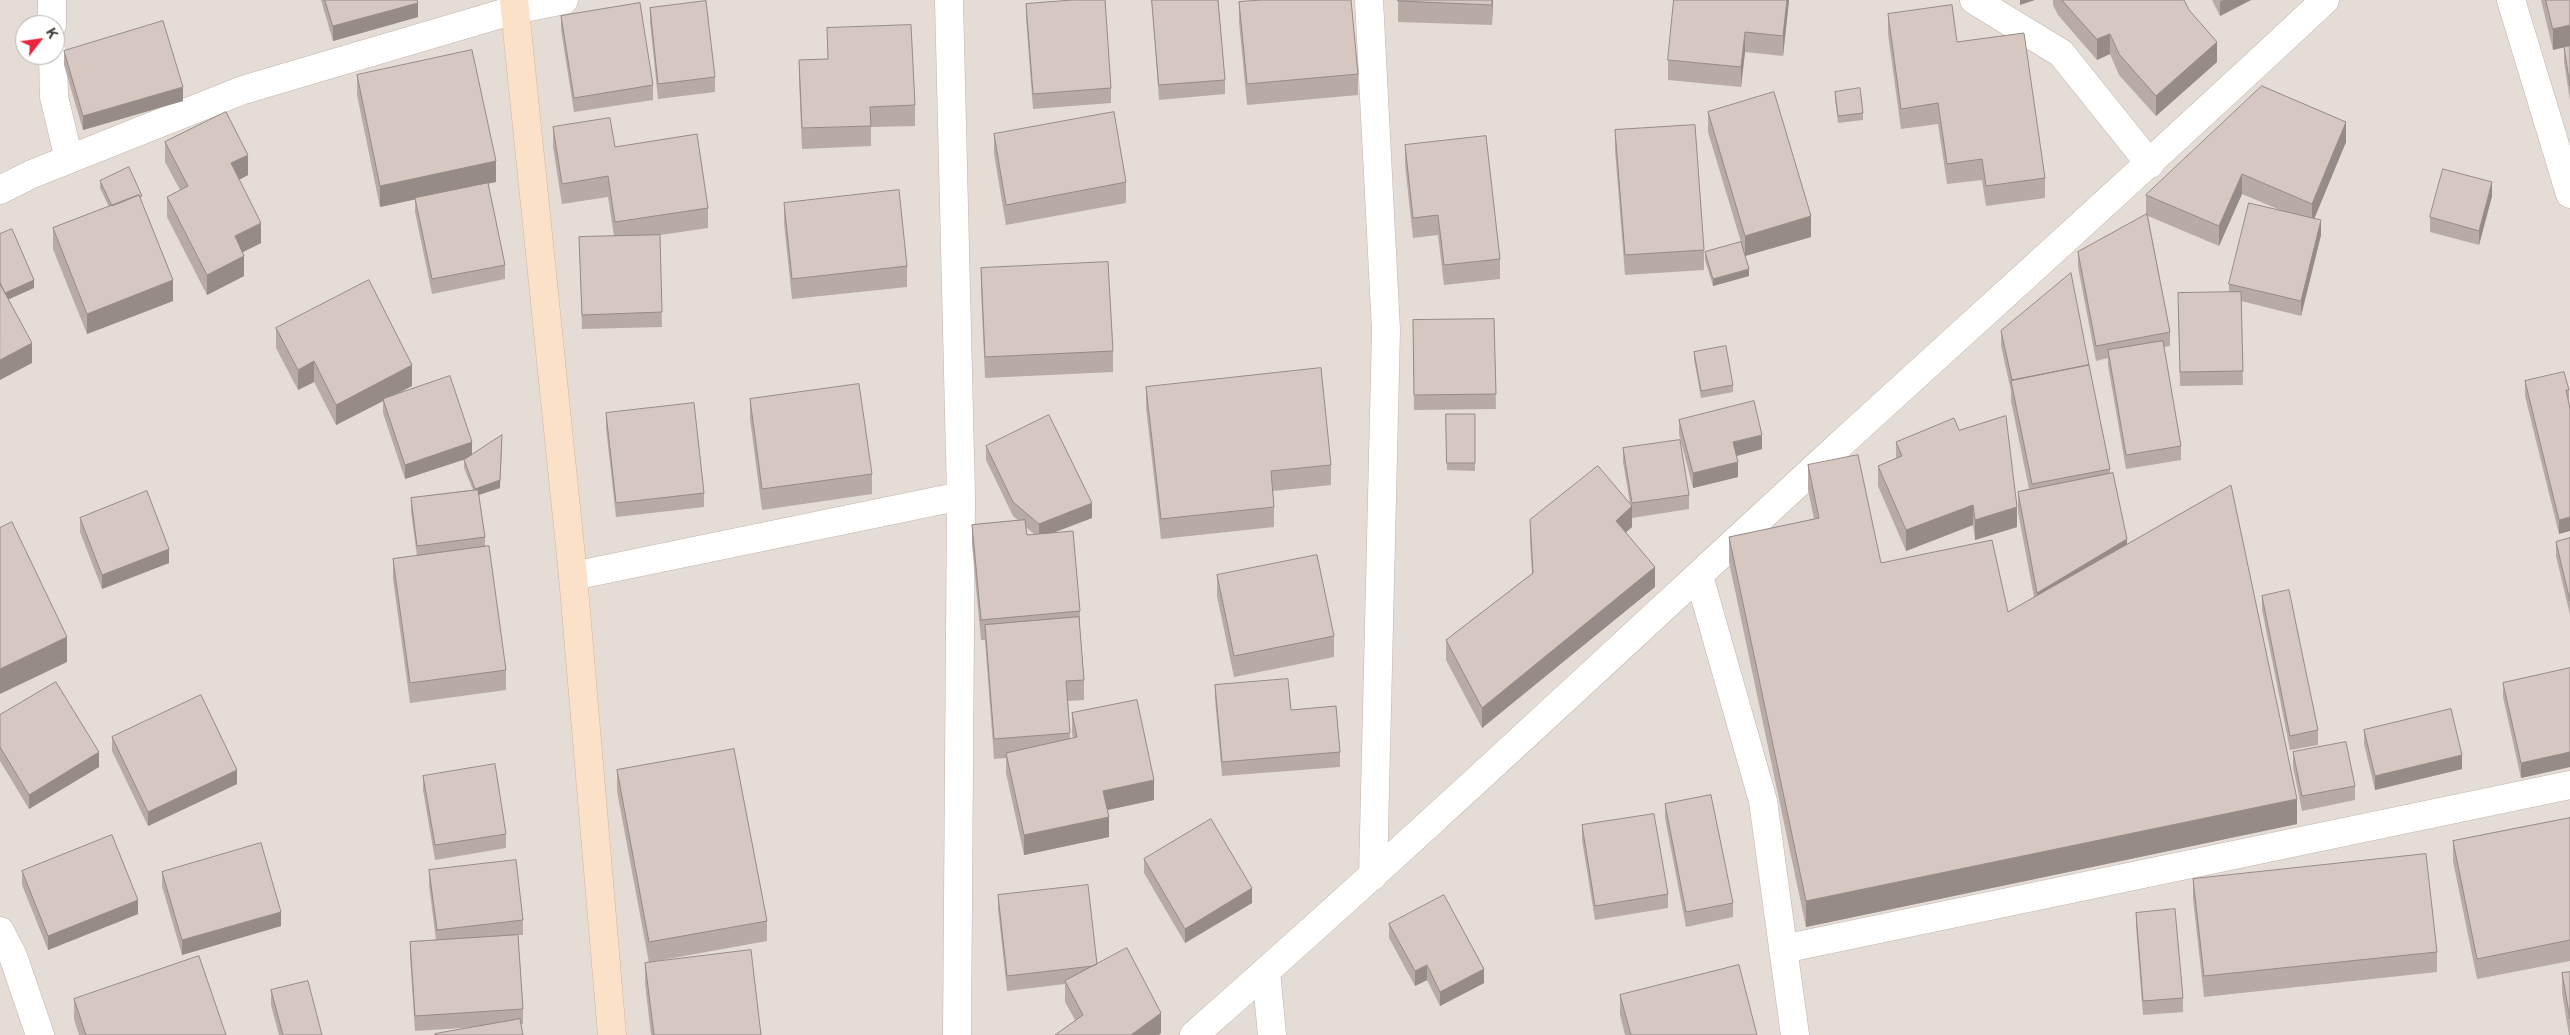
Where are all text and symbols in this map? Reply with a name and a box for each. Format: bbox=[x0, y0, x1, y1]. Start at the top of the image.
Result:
north arrow bbox=[15, 15, 65, 65]
text: K bbox=[42, 24, 62, 42]

